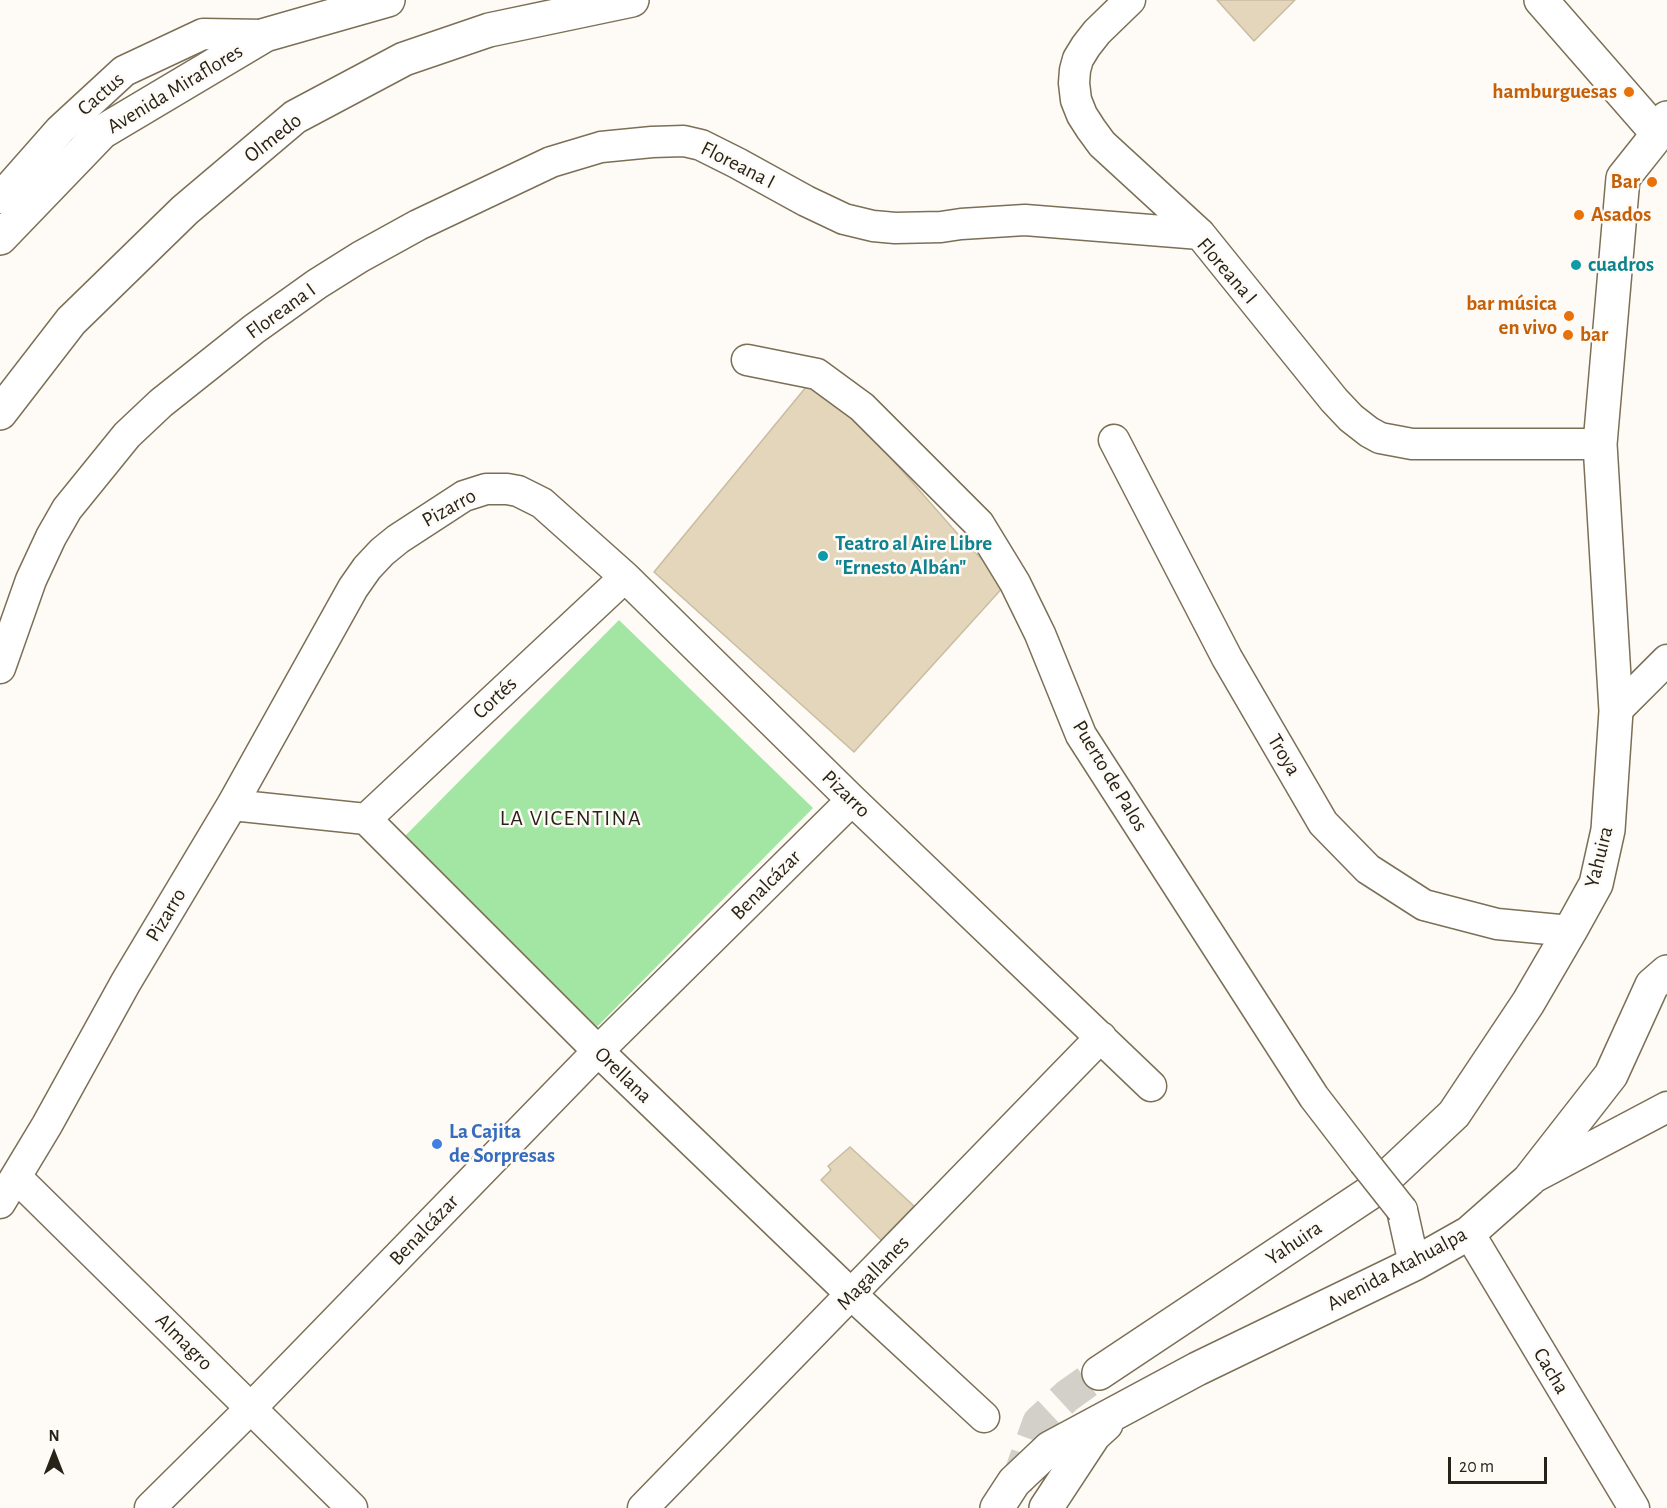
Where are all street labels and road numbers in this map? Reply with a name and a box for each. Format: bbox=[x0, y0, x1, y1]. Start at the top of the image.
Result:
street label: Avenida Miraflores bbox=[103, 39, 247, 139]
street label: Cactus bbox=[72, 67, 130, 121]
street label: Olmedo bbox=[239, 108, 307, 168]
street label: Floreana I bbox=[697, 136, 779, 194]
street label: Floreana I bbox=[1191, 233, 1263, 309]
street label: Floreana I bbox=[241, 277, 321, 345]
street label: Pizarro bbox=[418, 483, 480, 533]
street label: Cortés bbox=[468, 671, 522, 725]
street label: Puerto de Palos bbox=[1067, 716, 1153, 836]
street label: Troya bbox=[1262, 730, 1306, 780]
street label: Pizarro bbox=[816, 765, 876, 823]
street label: Yahuira bbox=[1579, 824, 1619, 890]
street label: Benalcázar bbox=[726, 845, 806, 925]
street label: Pizarro bbox=[140, 884, 192, 946]
street label: Orellana bbox=[589, 1042, 657, 1108]
street label: Benalcázar bbox=[384, 1189, 464, 1271]
street label: Yahuira bbox=[1261, 1215, 1327, 1271]
street label: Avenida Atahualpa bbox=[1323, 1221, 1471, 1317]
street label: Magallanes bbox=[831, 1230, 915, 1316]
street label: Almagro bbox=[150, 1308, 218, 1376]
street label: Cacha bbox=[1528, 1343, 1574, 1399]

